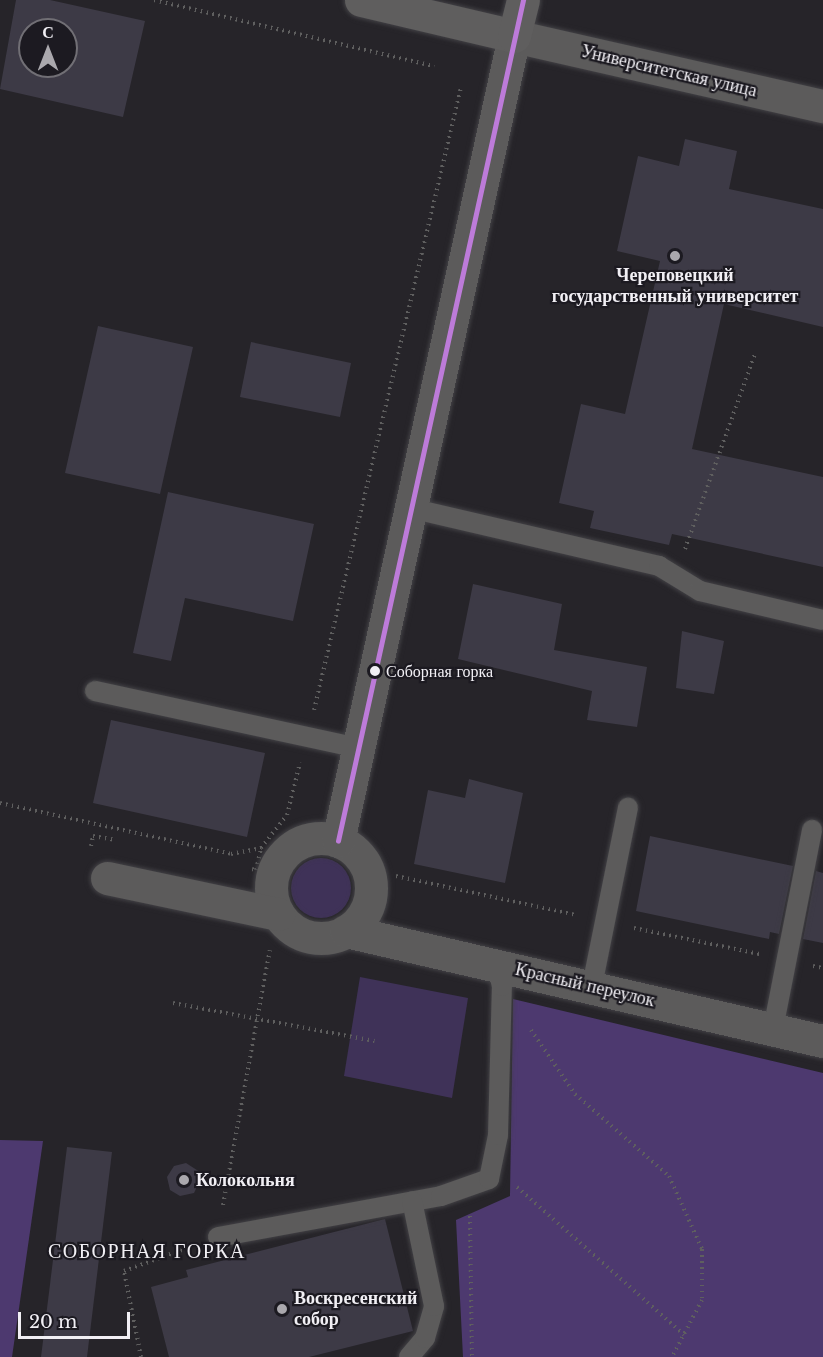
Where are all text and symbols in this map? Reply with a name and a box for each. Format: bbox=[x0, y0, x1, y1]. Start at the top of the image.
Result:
north arrow bbox=[18, 18, 78, 78]
text: С bbox=[42, 22, 54, 42]
street label: Университетская улица bbox=[579, 40, 759, 102]
marker: Череповецкий государственный университет bbox=[668, 249, 682, 263]
place label: Череповецкий государственный университет bbox=[552, 265, 798, 308]
place label: Соборная горка bbox=[386, 661, 493, 681]
marker: Соборная горка bbox=[369, 665, 381, 677]
street label: Красный переулок bbox=[513, 958, 657, 1012]
place label: Колокольня bbox=[196, 1169, 295, 1191]
marker: Колокольня bbox=[177, 1173, 191, 1187]
district label: СОБОРНАЯ ГОРКА bbox=[48, 1239, 246, 1263]
place label: Воскресенский собор bbox=[294, 1288, 417, 1330]
scale bar bbox=[21, 1300, 134, 1338]
marker: Воскресенский собор bbox=[275, 1302, 289, 1316]
text: 20 m bbox=[29, 1311, 77, 1333]

